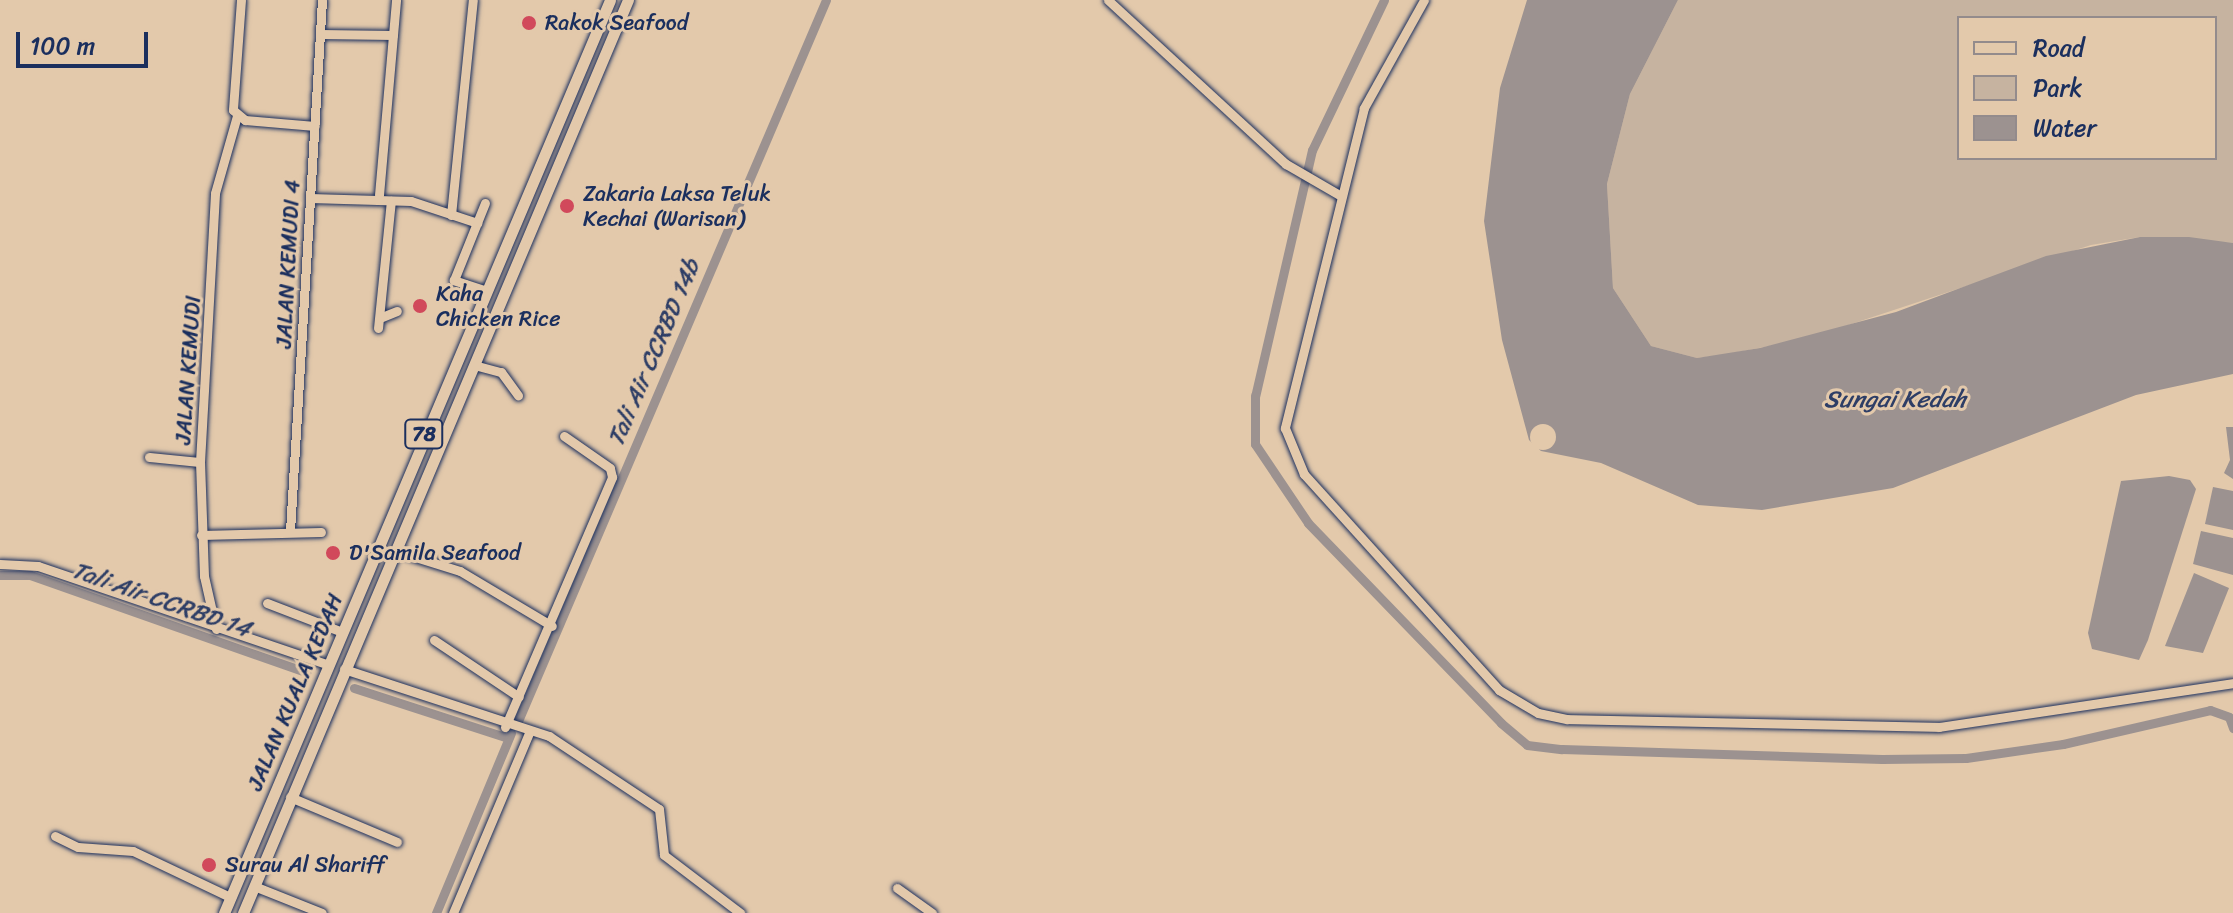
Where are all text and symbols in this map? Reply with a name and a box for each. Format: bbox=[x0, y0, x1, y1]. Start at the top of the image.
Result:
place label: Rakok Seafood bbox=[545, 10, 689, 36]
marker: Rakok Seafood bbox=[520, 14, 538, 32]
scale bar bbox=[20, 16, 152, 66]
legend bbox=[1957, 16, 2217, 160]
text: 100 m bbox=[30, 25, 95, 67]
text: Road bbox=[2033, 27, 2084, 69]
text: Park bbox=[2033, 67, 2082, 109]
text: Water bbox=[2033, 107, 2096, 149]
street label: JALAN KEMUDI 4 bbox=[270, 179, 306, 349]
place label: Zakaria Laksa Teluk Kechai (Warisan) bbox=[583, 180, 772, 232]
marker: Zakaria Laksa Teluk Kechai (Warisan) bbox=[558, 197, 576, 215]
water label: Tali Air CCRBD 14b bbox=[602, 255, 706, 451]
place label: Kaha Chicken Rice bbox=[436, 280, 561, 332]
street label: JALAN KEMUDI bbox=[170, 295, 206, 445]
marker: Kaha Chicken Rice bbox=[411, 297, 429, 315]
water label: Sungai Kedah bbox=[1824, 386, 1966, 414]
road number: 78 bbox=[404, 418, 444, 450]
place label: D'Samila Seafood bbox=[349, 540, 521, 566]
marker: D'Samila Seafood bbox=[324, 544, 342, 562]
water label: Tali Air CCRBD 14 bbox=[68, 556, 254, 644]
street label: JALAN KUALA KEDAH bbox=[242, 590, 348, 794]
place label: Surau Al Shariff bbox=[225, 852, 386, 878]
marker: Surau Al Shariff bbox=[200, 856, 218, 874]

